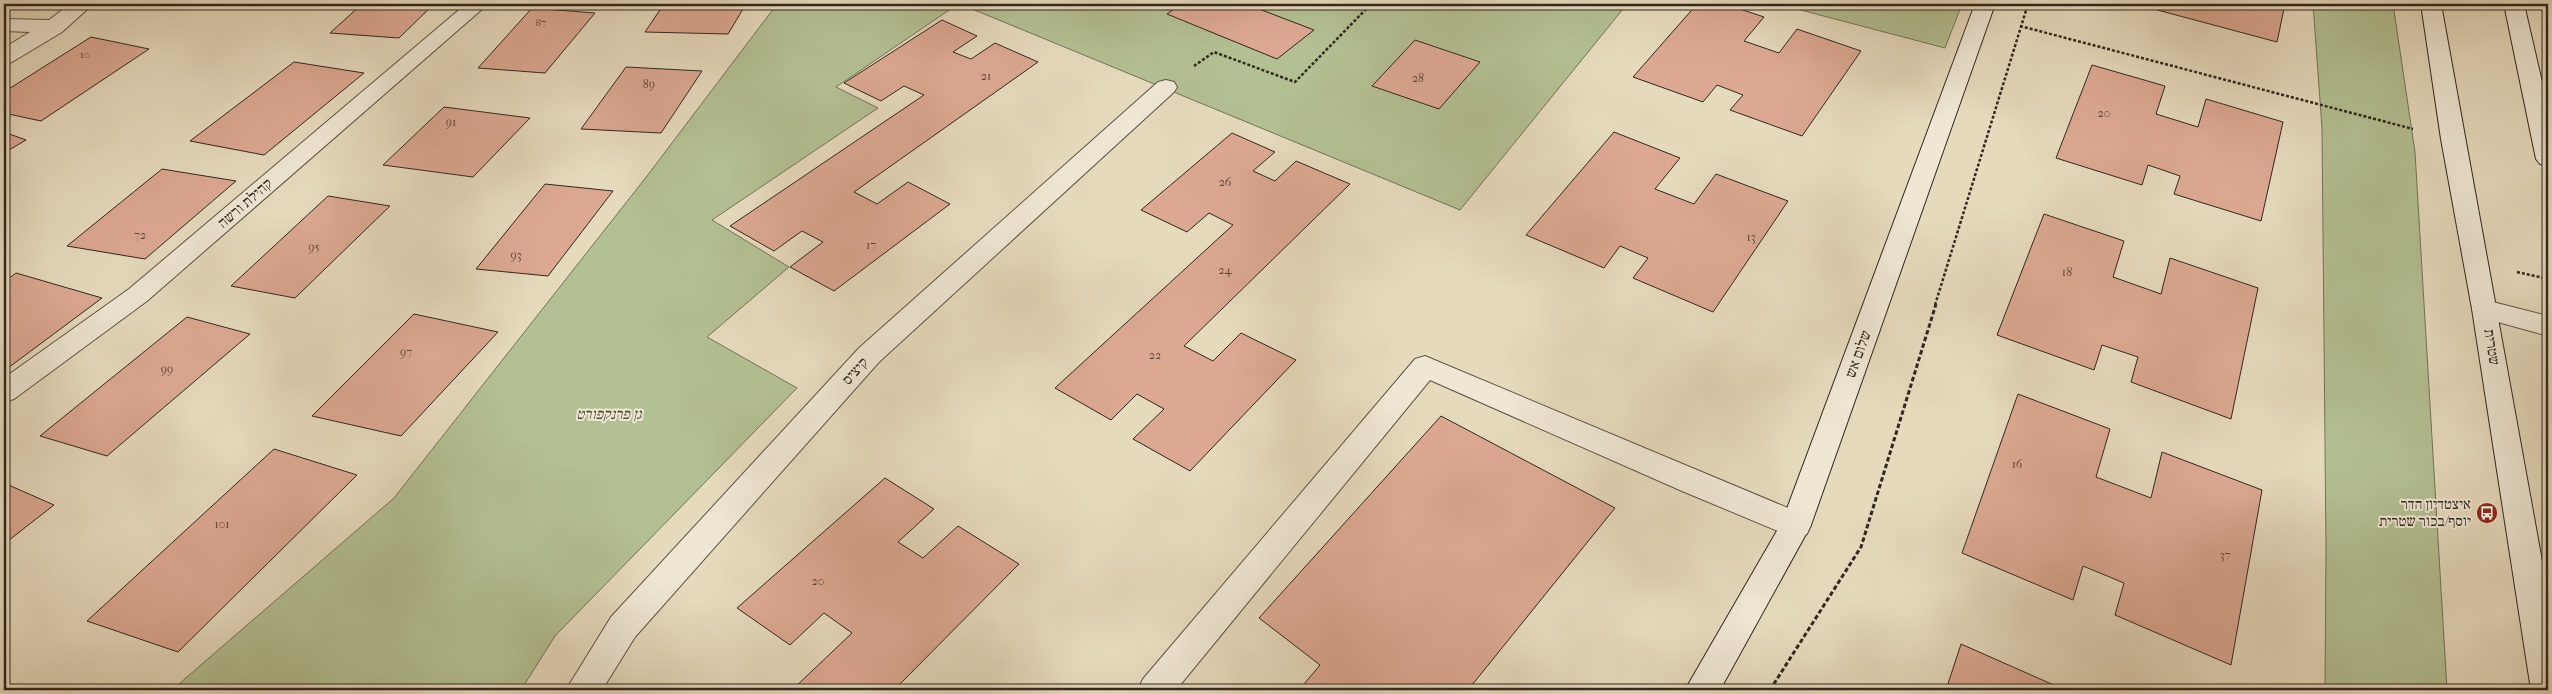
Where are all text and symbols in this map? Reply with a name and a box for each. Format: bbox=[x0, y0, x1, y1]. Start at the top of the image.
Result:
house number: 87 bbox=[536, 16, 546, 29]
house number: 10 bbox=[80, 48, 90, 61]
house number: 21 bbox=[981, 69, 991, 83]
house number: 28 bbox=[1412, 71, 1424, 85]
house number: 89 bbox=[643, 77, 655, 91]
house number: 20 bbox=[2098, 106, 2110, 120]
house number: 91 bbox=[446, 115, 456, 129]
street label: קהילת ורשה bbox=[214, 174, 276, 232]
house number: 26 bbox=[1219, 175, 1232, 189]
house number: 72 bbox=[134, 228, 146, 242]
house number: 13 bbox=[1746, 230, 1756, 244]
house number: 17 bbox=[866, 238, 876, 252]
house number: 95 bbox=[308, 240, 320, 254]
house number: 93 bbox=[510, 248, 522, 262]
house number: 24 bbox=[1218, 263, 1233, 277]
house number: 18 bbox=[2062, 265, 2072, 279]
street label: שטרית bbox=[2480, 327, 2504, 367]
street label: שלום אש bbox=[1841, 328, 1875, 380]
house number: 97 bbox=[400, 345, 412, 359]
house number: 22 bbox=[1149, 348, 1161, 362]
street label: קיציס bbox=[838, 354, 872, 388]
house number: 99 bbox=[161, 362, 173, 376]
park label: גן פרנקפורט bbox=[576, 405, 643, 423]
house number: 16 bbox=[2012, 457, 2023, 471]
place label: איצטדיון הדר יוסף/בכור שטרית bbox=[2379, 495, 2471, 530]
bus stop icon: איצטדיון הדר יוסף/בכור שטרית bbox=[2475, 501, 2499, 525]
house number: 101 bbox=[214, 517, 230, 531]
house number: 37 bbox=[2220, 548, 2231, 562]
house number: 20 bbox=[812, 574, 824, 588]

